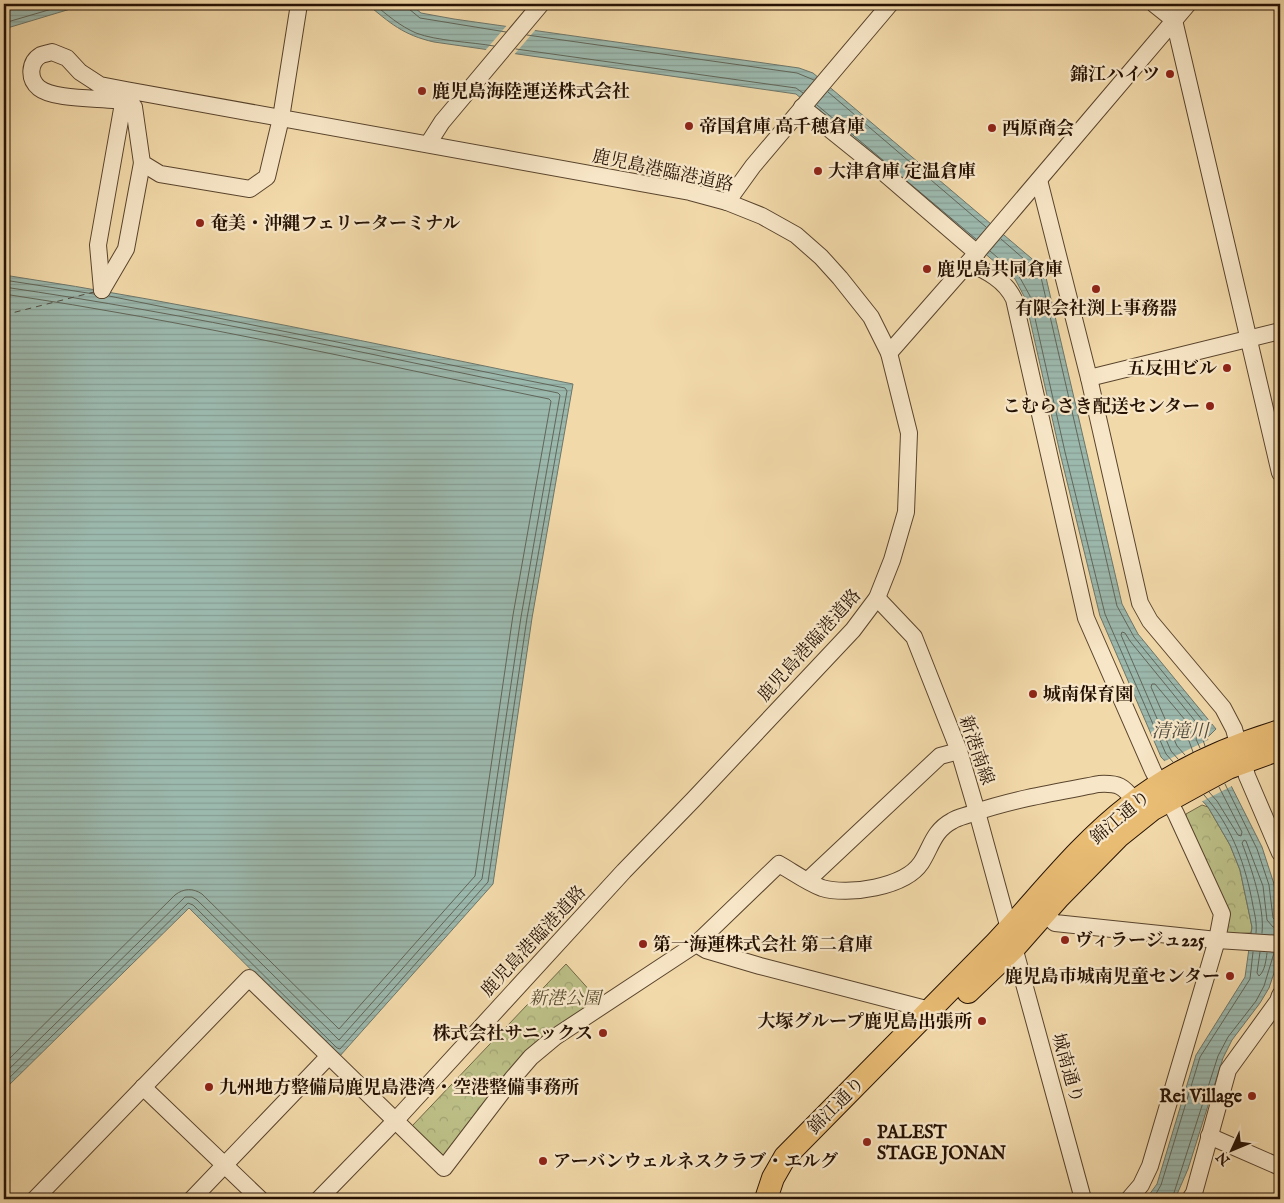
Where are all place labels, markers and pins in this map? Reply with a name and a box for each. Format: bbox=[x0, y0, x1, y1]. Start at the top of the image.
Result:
place label: 錦江ハイツ bbox=[1070, 64, 1160, 87]
marker: 錦江ハイツ bbox=[1164, 68, 1176, 80]
place label: 鹿児島海陸運送株式会社 bbox=[432, 81, 630, 104]
marker: 鹿児島海陸運送株式会社 bbox=[416, 85, 428, 97]
place label: 帝国倉庫 高千穂倉庫 bbox=[699, 116, 865, 139]
place label: 西原商会 bbox=[1002, 118, 1074, 141]
marker: 帝国倉庫 高千穂倉庫 bbox=[683, 120, 695, 132]
marker: 西原商会 bbox=[986, 122, 998, 134]
place label: 大津倉庫 定温倉庫 bbox=[828, 161, 976, 184]
marker: 大津倉庫 定温倉庫 bbox=[812, 165, 824, 177]
place label: 奄美・沖縄フェリーターミナル bbox=[210, 213, 460, 236]
marker: 奄美・沖縄フェリーターミナル bbox=[194, 217, 206, 229]
place label: 鹿児島共同倉庫 bbox=[937, 259, 1063, 282]
marker: 鹿児島共同倉庫 bbox=[921, 263, 933, 275]
marker: 有限会社渕上事務器 bbox=[1090, 283, 1102, 295]
place label: 有限会社渕上事務器 bbox=[1015, 298, 1177, 321]
place label: 五反田ビル bbox=[1127, 358, 1217, 381]
marker: 五反田ビル bbox=[1221, 362, 1233, 374]
place label: こむらさき配送センター bbox=[1003, 396, 1200, 419]
marker: こむらさき配送センター bbox=[1204, 400, 1216, 412]
place label: 城南保育園 bbox=[1043, 684, 1133, 707]
marker: 城南保育園 bbox=[1027, 688, 1039, 700]
place label: ヴィラージュ225 bbox=[1075, 930, 1205, 953]
place label: 第一海運株式会社 第二倉庫 bbox=[653, 934, 873, 957]
marker: ヴィラージュ225 bbox=[1059, 934, 1071, 946]
marker: 第一海運株式会社 第二倉庫 bbox=[637, 938, 649, 950]
place label: 鹿児島市城南児童センター bbox=[1005, 966, 1220, 989]
marker: 鹿児島市城南児童センター bbox=[1224, 970, 1236, 982]
place label: 大塚グループ鹿児島出張所 bbox=[757, 1011, 972, 1034]
marker: 大塚グループ鹿児島出張所 bbox=[976, 1015, 988, 1027]
place label: 株式会社サニックス bbox=[433, 1023, 593, 1046]
marker: 株式会社サニックス bbox=[597, 1027, 609, 1039]
place label: 九州地方整備局鹿児島港湾・空港整備事務所 bbox=[219, 1077, 579, 1100]
marker: 九州地方整備局鹿児島港湾・空港整備事務所 bbox=[203, 1081, 215, 1093]
place label: Rei Village bbox=[1159, 1086, 1243, 1109]
marker: Rei Village bbox=[1246, 1090, 1258, 1102]
place label: PALEST STAGE JONAN bbox=[877, 1122, 1007, 1166]
marker: PALEST STAGE JONAN bbox=[861, 1136, 873, 1148]
place label: アーバンウェルネスクラブ・エルグ bbox=[553, 1151, 838, 1174]
marker: アーバンウェルネスクラブ・エルグ bbox=[537, 1155, 549, 1167]

